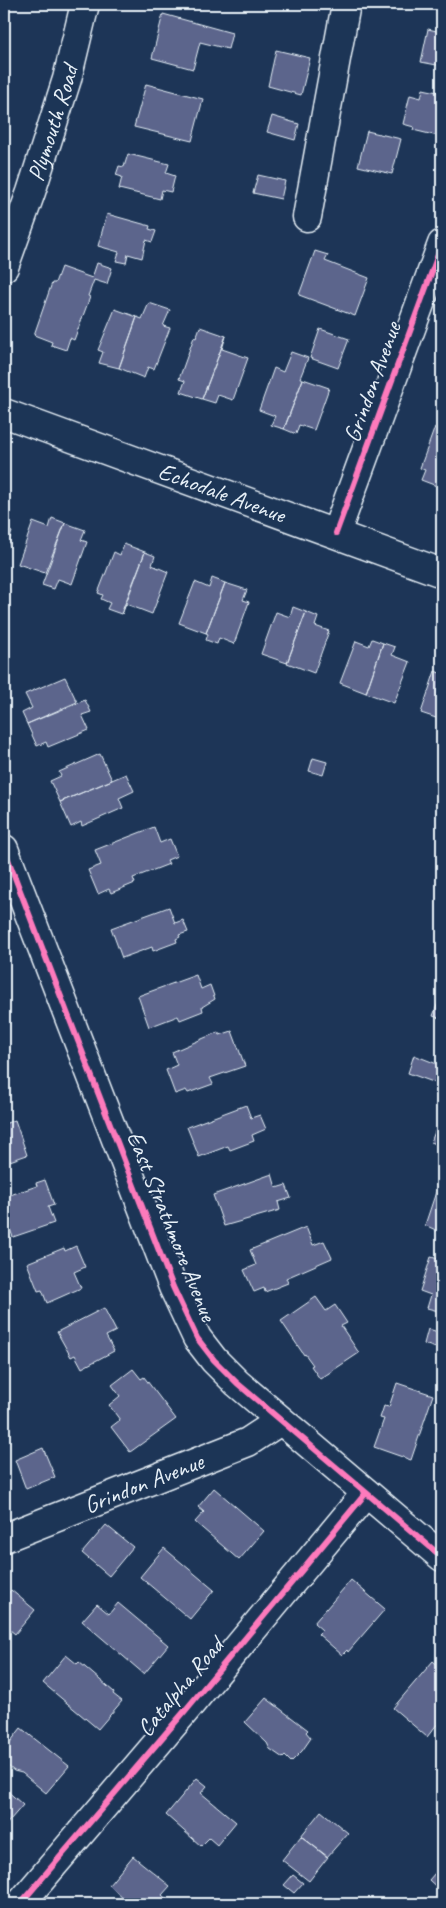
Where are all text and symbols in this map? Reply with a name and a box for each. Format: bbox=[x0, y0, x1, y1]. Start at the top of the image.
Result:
street label: Plymouth Road bbox=[20, 59, 86, 185]
street label: Grindon Avenue bbox=[336, 316, 408, 446]
street label: Echodale Avenue bbox=[154, 456, 291, 530]
street label: East Strathmore Avenue bbox=[120, 1127, 225, 1327]
street label: Grindon Avenue bbox=[80, 1445, 210, 1520]
street label: Catalpha Road bbox=[130, 1629, 232, 1742]

